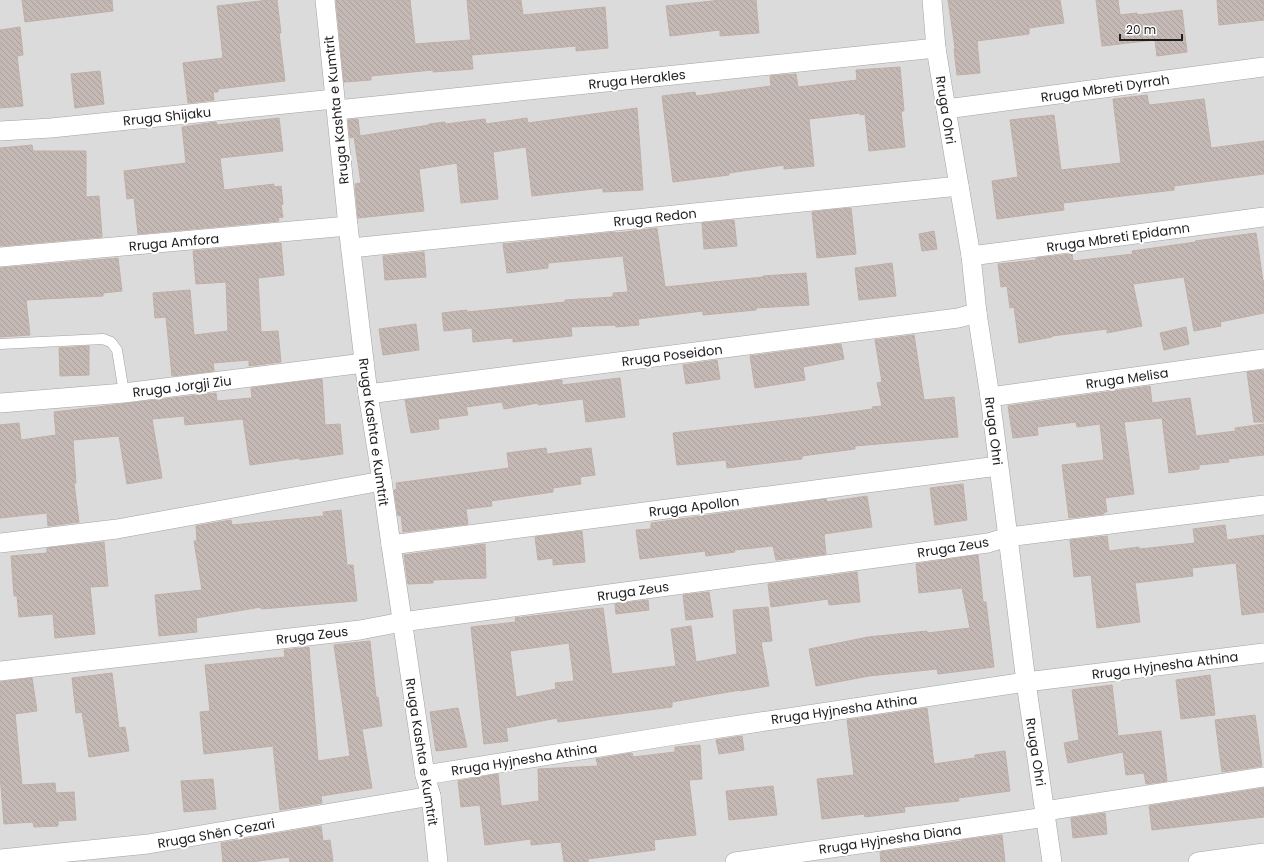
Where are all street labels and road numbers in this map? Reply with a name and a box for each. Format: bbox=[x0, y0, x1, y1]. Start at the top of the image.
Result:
street label: Rruga Kashta e Kumtrit bbox=[319, 34, 354, 185]
street label: Rruga Herakles bbox=[588, 65, 687, 94]
street label: Rruga Mbreti Dyrrah bbox=[1040, 70, 1171, 107]
street label: Rruga Ohri bbox=[931, 75, 960, 146]
street label: Rruga Shijaku bbox=[122, 102, 212, 131]
street label: Rruga Redon bbox=[613, 204, 698, 231]
street label: Rruga Mbreti Epidamn bbox=[1045, 218, 1191, 257]
street label: Rruga Amfora bbox=[128, 229, 220, 256]
street label: Rruga Poseidon bbox=[621, 340, 724, 371]
street label: Rruga Kashta e Kumtrit bbox=[354, 357, 393, 508]
street label: Rruga Melisa bbox=[1084, 363, 1170, 394]
street label: Rruga Jorgji Ziu bbox=[132, 371, 233, 402]
street label: Rruga Ohri bbox=[980, 396, 1007, 466]
street label: Rruga Apollon bbox=[648, 492, 740, 521]
street label: Rruga Zeus bbox=[916, 532, 990, 563]
street label: Rruga Zeus bbox=[596, 577, 670, 606]
street label: Rruga Zeus bbox=[275, 622, 349, 649]
street label: Rruga Hyjnesha Athina bbox=[1091, 647, 1239, 684]
street label: Rruga Kashta e Kumtrit bbox=[400, 677, 443, 828]
street label: Rruga Hyjnesha Athina bbox=[770, 690, 918, 729]
street label: Rruga Ohri bbox=[1021, 717, 1050, 788]
street label: Rruga Hyjnesha Athina bbox=[450, 739, 598, 780]
street label: Rruga Shën Çezari bbox=[156, 814, 276, 853]
street label: Rruga Hyjnesha Diana bbox=[818, 820, 963, 859]

